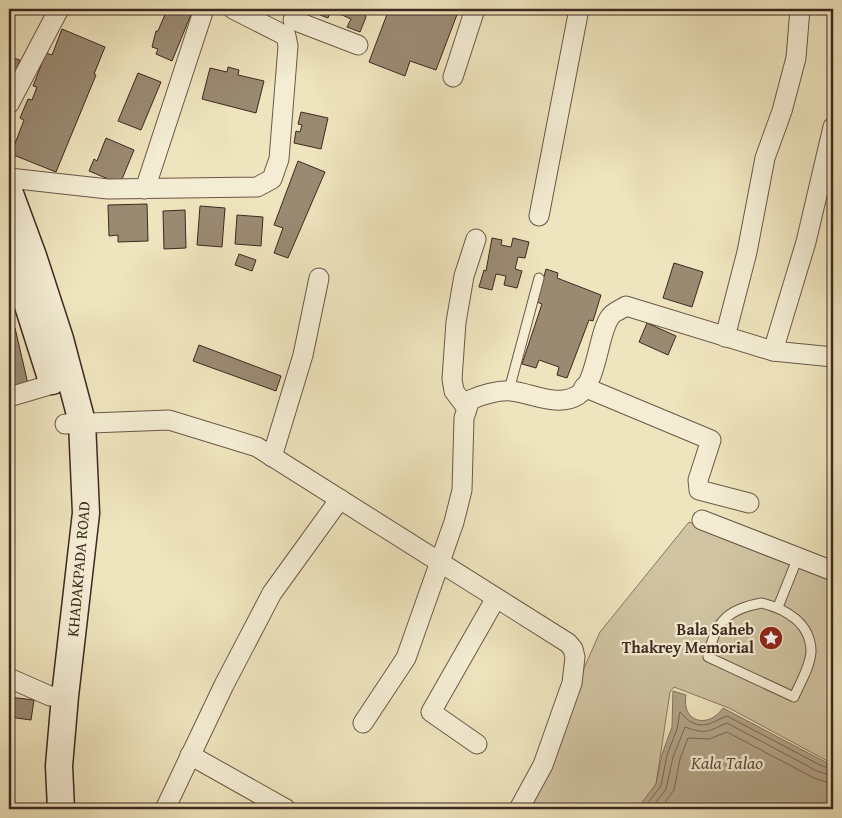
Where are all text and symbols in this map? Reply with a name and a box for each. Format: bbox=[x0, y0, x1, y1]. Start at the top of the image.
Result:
street label: KHADAKPADA ROAD bbox=[60, 500, 96, 638]
place label: Bala Saheb Thakrey Memorial bbox=[622, 617, 754, 659]
place icon: Bala Saheb Thakrey Memorial bbox=[758, 625, 784, 651]
water label: Kala Talao bbox=[690, 749, 763, 776]

